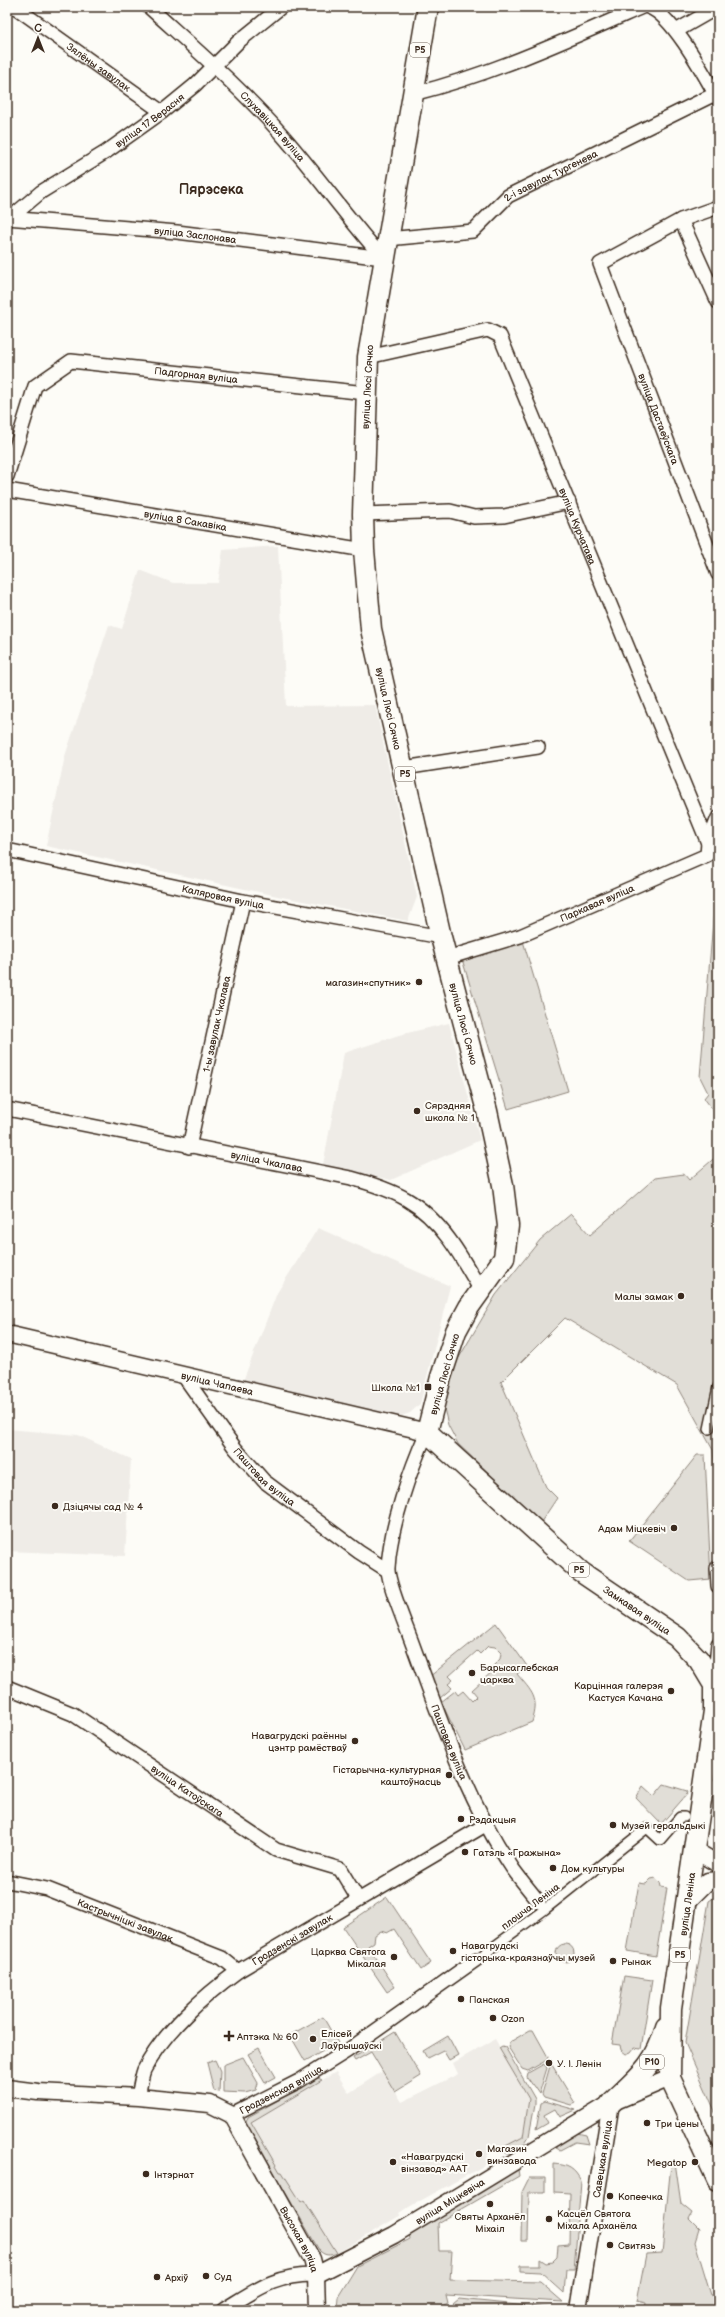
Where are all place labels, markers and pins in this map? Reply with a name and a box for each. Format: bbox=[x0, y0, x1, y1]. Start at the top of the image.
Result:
place label: магазин«спутник» bbox=[326, 977, 411, 989]
marker: магазин«спутник» bbox=[414, 977, 424, 987]
place label: Сярэдняя школа № 1 bbox=[425, 1100, 475, 1124]
marker: Сярэдняя школа № 1 bbox=[412, 1106, 422, 1116]
place label: Малы замак bbox=[615, 1291, 674, 1303]
marker: Малы замак bbox=[676, 1291, 686, 1301]
place label: Школа №1 bbox=[371, 1382, 420, 1394]
marker: Школа №1 bbox=[423, 1382, 433, 1392]
marker: Дзіцячы сад № 4 bbox=[50, 1501, 60, 1511]
place label: Дзіцячы сад № 4 bbox=[63, 1501, 143, 1513]
place label: Адам Міцкевіч bbox=[597, 1523, 666, 1535]
marker: Адам Міцкевіч bbox=[669, 1523, 679, 1533]
place label: Барысаглебская царква bbox=[480, 1662, 559, 1686]
marker: Барысаглебская царква bbox=[467, 1668, 477, 1678]
place label: Карцінная галерэя Кастуся Качана bbox=[574, 1680, 663, 1704]
marker: Карцінная галерэя Кастуся Качана bbox=[666, 1686, 676, 1696]
place label: Навагрудскі раённы цэнтр рамёстваў bbox=[251, 1730, 347, 1754]
marker: Навагрудскі раённы цэнтр рамёстваў bbox=[350, 1736, 360, 1746]
place label: Гістарычна-культурная каштоўнасць bbox=[333, 1764, 441, 1788]
marker: Гістарычна-культурная каштоўнасць bbox=[444, 1770, 454, 1780]
marker: Рэдакцыя bbox=[456, 1814, 466, 1824]
place label: Рэдакцыя bbox=[469, 1814, 517, 1826]
marker: Музей геральдыкі bbox=[608, 1820, 618, 1830]
place label: Музей геральдыкі bbox=[621, 1820, 705, 1832]
marker: Гатэль «Гражына» bbox=[460, 1847, 470, 1857]
place label: Гатэль «Гражына» bbox=[473, 1847, 562, 1859]
marker: Дом культуры bbox=[548, 1863, 558, 1873]
place label: Дом культуры bbox=[561, 1863, 624, 1875]
place label: Навагрудскі гісторыка-краязнаўчы музей bbox=[461, 1940, 596, 1964]
place label: Царква Святога Мікалая bbox=[311, 1946, 386, 1970]
marker: Навагрудскі гісторыка-краязнаўчы музей bbox=[448, 1946, 458, 1956]
marker: Царква Святога Мікалая bbox=[389, 1952, 399, 1962]
marker: Рынак bbox=[608, 1956, 618, 1966]
place label: Рынак bbox=[621, 1956, 652, 1968]
marker: Панская bbox=[456, 1994, 466, 2004]
place label: Панская bbox=[469, 1994, 510, 2006]
marker: Ozon bbox=[488, 2013, 498, 2023]
place label: Ozon bbox=[501, 2013, 525, 2025]
place label: Елісей Лаўрышаўскі bbox=[320, 2028, 382, 2052]
marker: Аптэка № 60 bbox=[224, 2031, 234, 2041]
place label: Аптэка № 60 bbox=[236, 2031, 298, 2043]
marker: Елісей Лаўрышаўскі bbox=[308, 2034, 318, 2044]
marker: У. І. Ленін bbox=[544, 2058, 554, 2068]
place label: У. І. Ленін bbox=[557, 2058, 601, 2070]
marker: Три цены bbox=[642, 2118, 652, 2128]
place label: Три цены bbox=[655, 2118, 699, 2130]
place label: Магазин винзавода bbox=[487, 2143, 536, 2167]
marker: Магазин винзавода bbox=[474, 2149, 484, 2159]
place label: «Навагрудскі вінзавод» ААТ bbox=[401, 2151, 468, 2175]
marker: «Навагрудскі вінзавод» ААТ bbox=[388, 2157, 398, 2167]
place label: Megatop bbox=[647, 2157, 687, 2169]
marker: Megatop bbox=[690, 2157, 700, 2167]
marker: Інтэрнат bbox=[141, 2169, 151, 2179]
place label: Інтэрнат bbox=[154, 2169, 195, 2181]
marker: Копеечка bbox=[605, 2191, 615, 2201]
place label: Копеечка bbox=[618, 2191, 663, 2203]
marker: Святы Арханёл Міхаіл bbox=[485, 2199, 495, 2209]
place label: Касцёл Святога Міхала Арханёла bbox=[557, 2208, 637, 2232]
place label: Святы Арханёл Міхаіл bbox=[455, 2211, 526, 2235]
marker: Касцёл Святога Міхала Арханёла bbox=[544, 2214, 554, 2224]
marker: Свитязь bbox=[605, 2240, 615, 2250]
place label: Свитязь bbox=[618, 2240, 656, 2252]
marker: Суд bbox=[201, 2271, 211, 2281]
place label: Суд bbox=[214, 2271, 231, 2283]
marker: Архіў bbox=[152, 2272, 162, 2282]
place label: Архіў bbox=[164, 2272, 189, 2284]

